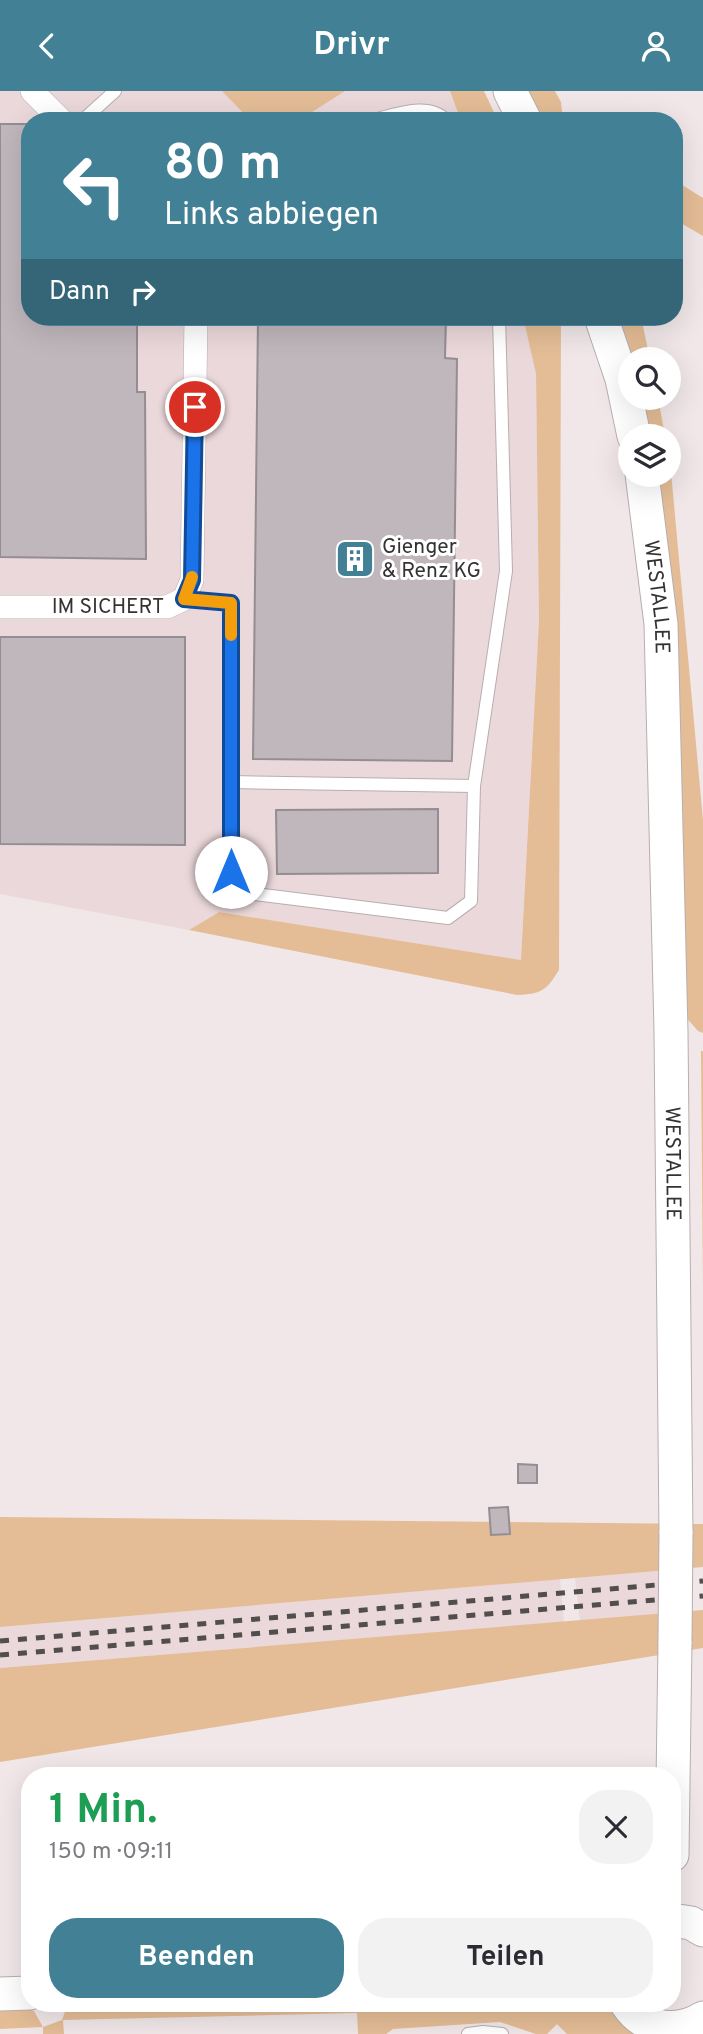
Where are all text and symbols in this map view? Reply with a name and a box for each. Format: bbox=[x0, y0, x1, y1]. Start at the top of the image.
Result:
text: Drivr bbox=[313, 26, 390, 66]
icon: back bbox=[28, 27, 66, 65]
icon: person bbox=[637, 27, 675, 65]
text: 80 m bbox=[164, 135, 281, 197]
icon: left bbox=[49, 140, 140, 231]
text: Links abbiegen bbox=[164, 196, 379, 236]
icon: right bbox=[124, 273, 162, 311]
text: Dann bbox=[49, 276, 110, 309]
map controls bbox=[618, 347, 681, 487]
button: search bbox=[618, 347, 681, 410]
pin bbox=[165, 377, 225, 437]
icon: arrive bbox=[176, 388, 214, 426]
button: layers bbox=[618, 424, 681, 487]
place label: Gienger & Renz KG bbox=[382, 534, 481, 585]
building icon: Gienger & Renz KG bbox=[334, 538, 376, 580]
street label: WESTALLEE bbox=[637, 539, 675, 654]
street label: IM SICHERT bbox=[52, 594, 164, 621]
position arrow bbox=[194, 835, 268, 909]
street label: WESTALLEE bbox=[658, 1106, 686, 1221]
text: 1 Min. bbox=[49, 1785, 158, 1838]
button: close bbox=[579, 1790, 653, 1864]
text: 150 m · 09:11 bbox=[49, 1838, 173, 1867]
button: Beenden bbox=[49, 1918, 344, 1998]
button: Teilen bbox=[358, 1918, 653, 1998]

